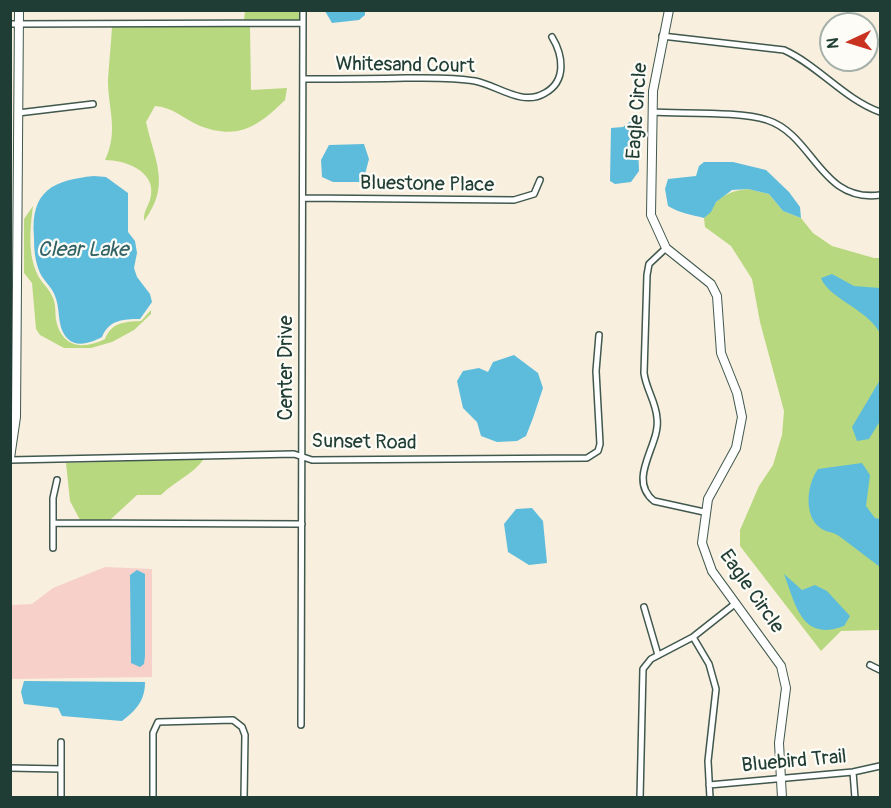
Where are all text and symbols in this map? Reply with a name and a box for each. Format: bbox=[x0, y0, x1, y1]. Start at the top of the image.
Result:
north arrow bbox=[819, 12, 879, 72]
text: N bbox=[823, 37, 843, 49]
street label: Whitesand Court bbox=[335, 53, 475, 79]
street label: Eagle Circle bbox=[623, 62, 653, 160]
street label: Bluestone Place bbox=[360, 172, 494, 198]
water label: Clear Lake bbox=[38, 238, 128, 264]
street label: Center Drive bbox=[275, 315, 299, 421]
street label: Sunset Road bbox=[311, 430, 417, 456]
street label: Eagle Circle bbox=[713, 546, 789, 638]
street label: Bluebird Trail bbox=[740, 745, 848, 779]

